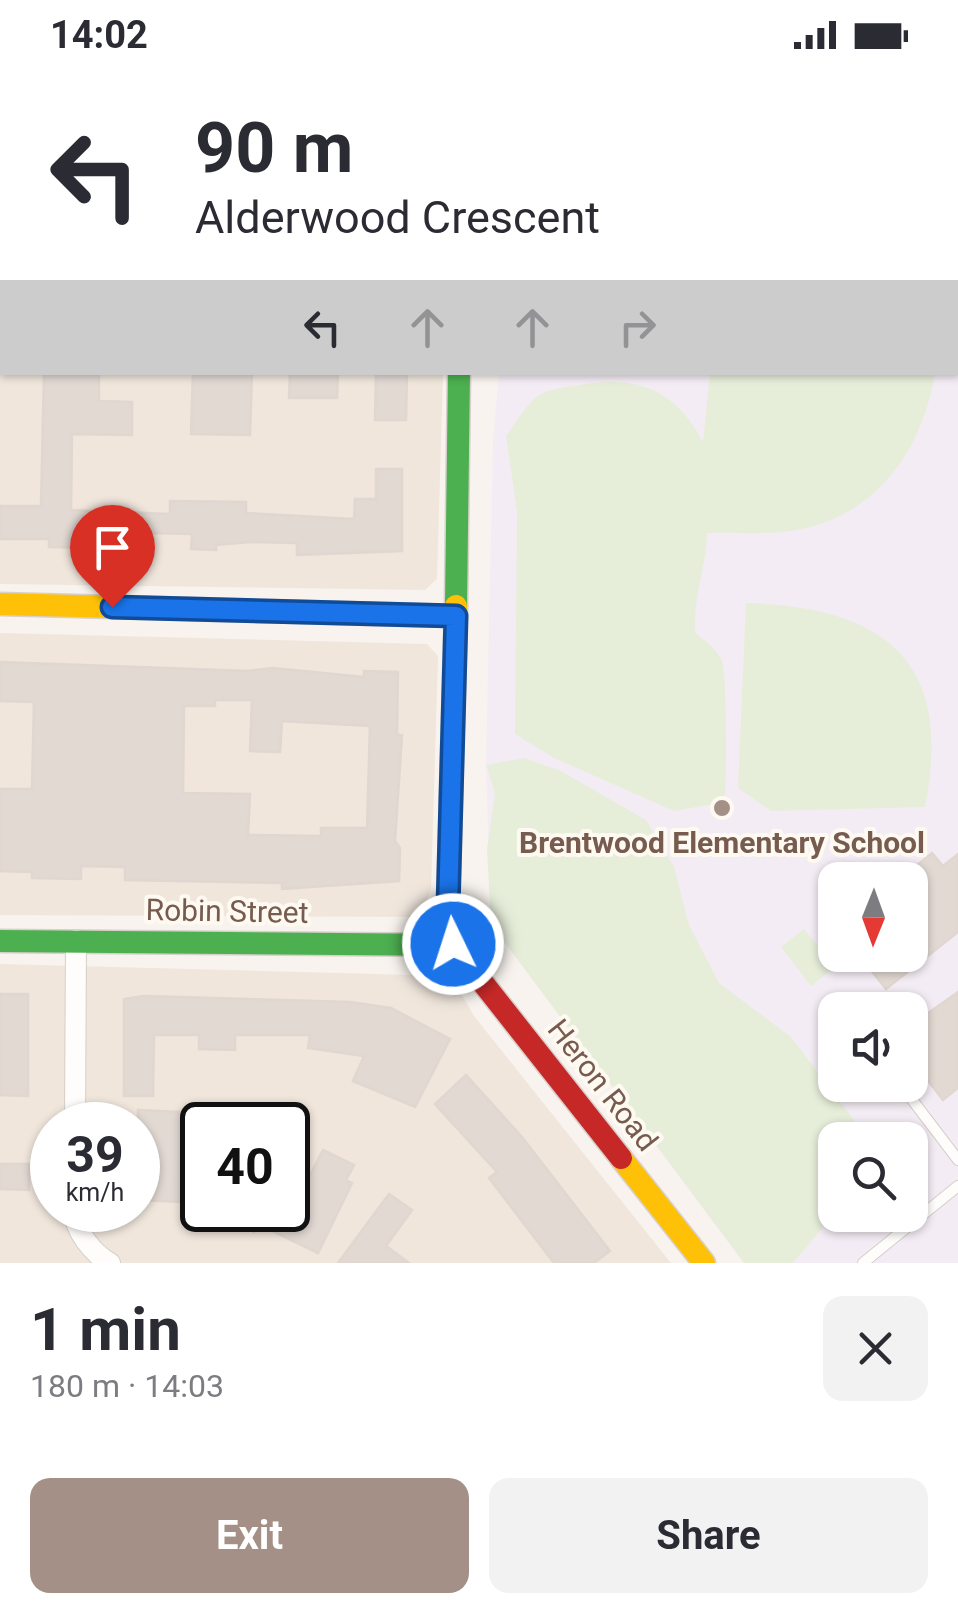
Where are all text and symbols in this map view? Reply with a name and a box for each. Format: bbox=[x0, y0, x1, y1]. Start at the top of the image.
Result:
text: 14:02 bbox=[50, 13, 148, 57]
text: 90 m bbox=[195, 107, 353, 189]
icon: left bbox=[30, 110, 160, 240]
text: Alderwood Crescent bbox=[195, 191, 600, 244]
icon: left bbox=[295, 300, 350, 355]
icon: ahead bbox=[400, 300, 455, 355]
icon: ahead bbox=[505, 300, 560, 355]
icon: right bbox=[610, 300, 665, 355]
pin bbox=[70, 505, 155, 608]
icon: arrive bbox=[85, 520, 140, 575]
marker: Brentwood Elementary School bbox=[711, 797, 733, 819]
place label: Brentwood Elementary School bbox=[519, 825, 925, 860]
north arrow bbox=[818, 862, 928, 972]
map controls bbox=[818, 862, 928, 1232]
street label: Robin Street bbox=[145, 892, 309, 930]
position arrow bbox=[401, 892, 505, 996]
button: sound bbox=[818, 992, 928, 1102]
street label: Heron Road bbox=[541, 1012, 665, 1158]
speed limit sign: 40 bbox=[180, 1102, 310, 1232]
button: search bbox=[818, 1122, 928, 1232]
text: 39 bbox=[66, 1126, 124, 1184]
text: km/h bbox=[66, 1178, 124, 1207]
text: 1 min bbox=[30, 1294, 181, 1365]
button: close bbox=[823, 1296, 928, 1401]
text: 180 m · 14:03 bbox=[30, 1367, 224, 1405]
button: Exit bbox=[30, 1478, 469, 1593]
button: Share bbox=[489, 1478, 928, 1593]

